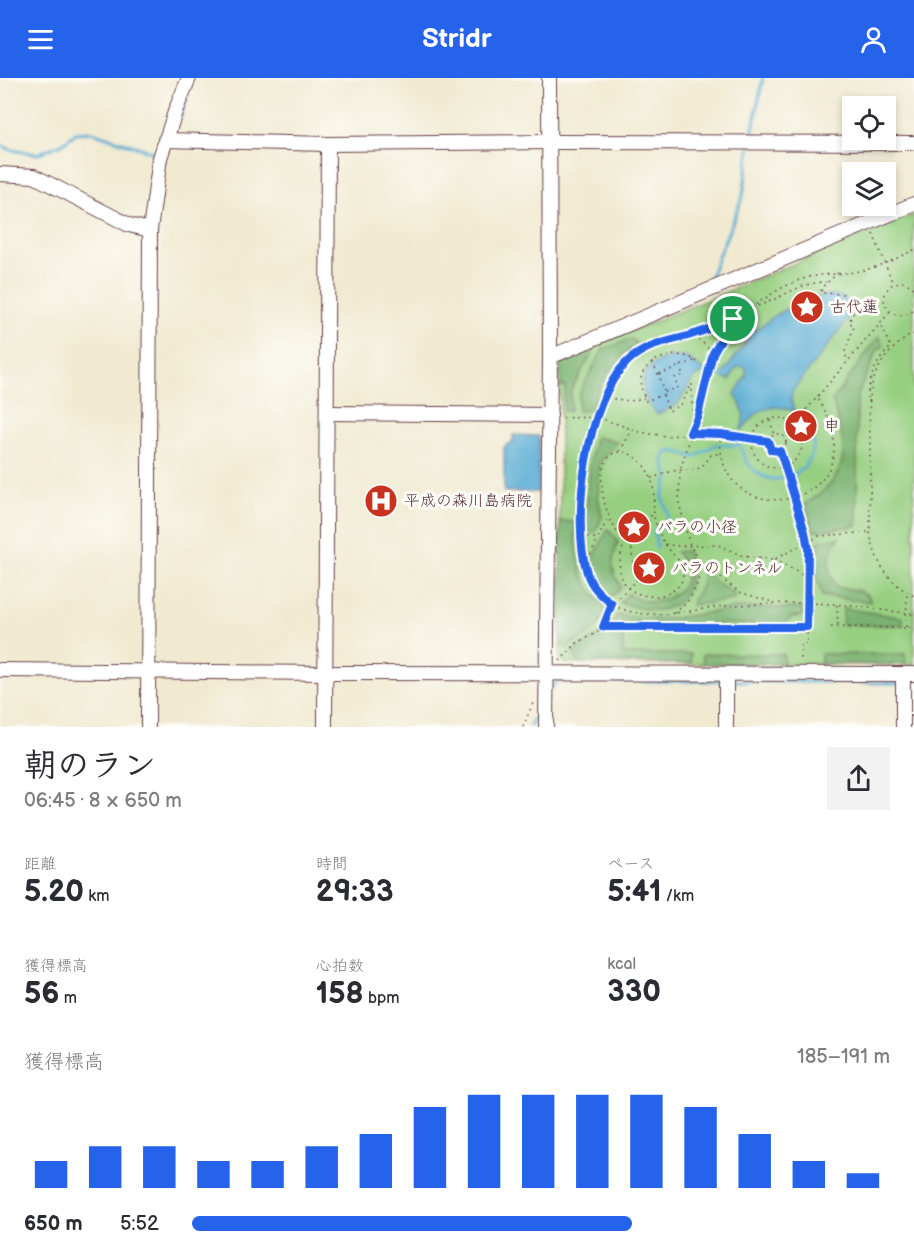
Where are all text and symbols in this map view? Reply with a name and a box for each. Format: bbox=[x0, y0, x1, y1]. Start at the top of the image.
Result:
icon: menu bbox=[24, 23, 57, 56]
text: Stridr bbox=[422, 23, 492, 55]
icon: person bbox=[857, 23, 890, 56]
map controls bbox=[842, 96, 896, 216]
button: locate bbox=[842, 96, 896, 150]
button: layers bbox=[842, 162, 896, 216]
place icon: 古代蓮 bbox=[789, 289, 825, 325]
pin bbox=[707, 293, 758, 344]
place label: 古代蓮 bbox=[830, 298, 878, 317]
icon: arrive bbox=[716, 302, 749, 335]
place icon: 申 bbox=[783, 408, 819, 444]
place label: 申 bbox=[824, 417, 840, 436]
hospital icon: 平成の森川島病院 bbox=[363, 483, 399, 519]
place label: 平成の森川島病院 bbox=[404, 492, 532, 511]
place icon: バラの小径 bbox=[616, 509, 652, 545]
place label: バラの小径 bbox=[657, 518, 737, 537]
place icon: バラのトンネル bbox=[631, 550, 667, 586]
place label: バラのトンネル bbox=[672, 559, 783, 578]
text: 朝のラン bbox=[24, 746, 156, 786]
button: share bbox=[827, 747, 890, 810]
text: 06:45 · 8 × 650 m bbox=[24, 789, 182, 813]
text: 距離 bbox=[24, 855, 56, 874]
text: 時間 bbox=[316, 855, 348, 874]
text: ペース bbox=[607, 855, 654, 874]
text: 5.20 bbox=[24, 874, 84, 910]
text: 29:33 bbox=[316, 874, 393, 910]
text: 5:41 bbox=[607, 874, 662, 910]
text: km bbox=[84, 887, 109, 906]
text: /km bbox=[662, 887, 694, 906]
text: kcal bbox=[607, 955, 636, 974]
text: 獲得標高 bbox=[24, 957, 88, 976]
text: 心拍数 bbox=[316, 957, 364, 976]
text: 330 bbox=[607, 974, 661, 1010]
text: 56 bbox=[24, 976, 60, 1012]
text: 158 bbox=[316, 976, 364, 1012]
text: m bbox=[60, 989, 77, 1008]
text: bpm bbox=[364, 989, 399, 1008]
text: 185–191 m bbox=[797, 1045, 890, 1069]
text: 獲得標高 bbox=[24, 1050, 104, 1074]
text: 650 m bbox=[24, 1212, 83, 1236]
text: 5:52 bbox=[120, 1212, 159, 1236]

